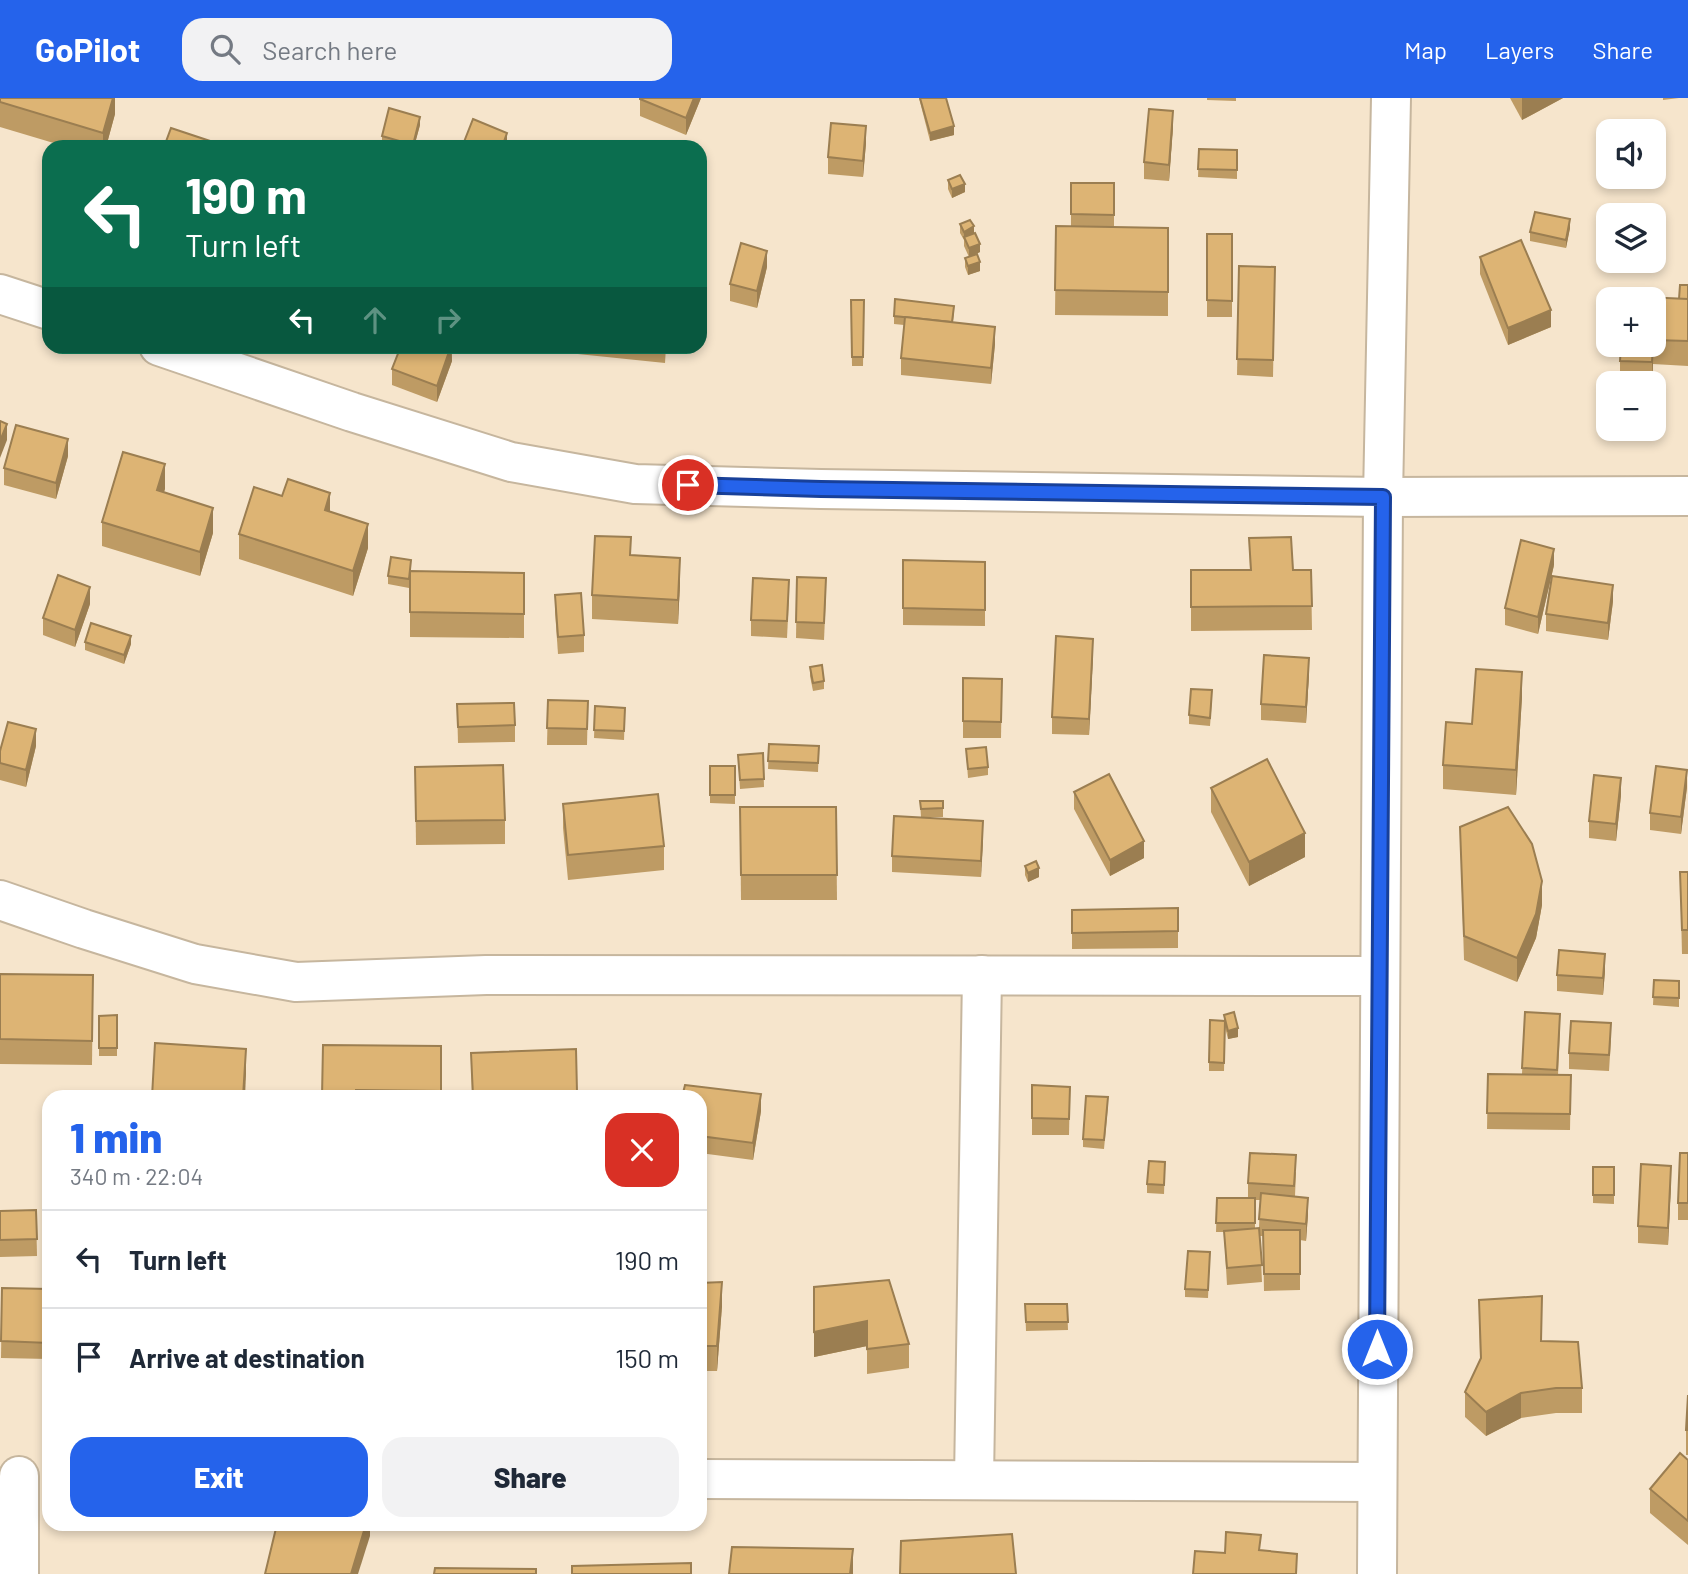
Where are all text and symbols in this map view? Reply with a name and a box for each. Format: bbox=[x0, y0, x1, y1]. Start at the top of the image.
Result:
search box bbox=[182, 18, 672, 81]
text: GoPilot bbox=[35, 29, 140, 69]
icon: search bbox=[206, 30, 244, 68]
text: Search here bbox=[262, 34, 397, 65]
text: Map bbox=[1404, 35, 1447, 64]
text: Layers bbox=[1485, 35, 1554, 64]
text: Share bbox=[1592, 35, 1653, 64]
map controls bbox=[1596, 119, 1666, 441]
button: sound bbox=[1596, 119, 1666, 189]
text: 190 m bbox=[185, 165, 307, 224]
icon: left bbox=[70, 168, 161, 259]
button: layers bbox=[1596, 203, 1666, 273]
text: Turn left bbox=[185, 225, 302, 263]
button: + bbox=[1596, 287, 1666, 357]
icon: left bbox=[283, 301, 321, 339]
icon: ahead bbox=[356, 301, 394, 339]
icon: right bbox=[429, 301, 467, 339]
button: − bbox=[1596, 371, 1666, 441]
pin bbox=[658, 455, 718, 515]
icon: arrive bbox=[669, 466, 707, 504]
text: 1 min bbox=[70, 1111, 162, 1161]
button: close bbox=[605, 1113, 679, 1187]
text: 340 m · 22:04 bbox=[70, 1162, 203, 1190]
icon: left bbox=[70, 1240, 108, 1278]
text: Turn left bbox=[129, 1244, 227, 1275]
text: 190 m bbox=[615, 1244, 679, 1275]
position arrow bbox=[1340, 1312, 1414, 1386]
icon: arrive bbox=[70, 1338, 108, 1376]
text: Arrive at destination bbox=[129, 1342, 365, 1373]
text: 150 m bbox=[615, 1342, 679, 1373]
button: Exit bbox=[70, 1437, 368, 1517]
button: Share bbox=[382, 1437, 679, 1517]

